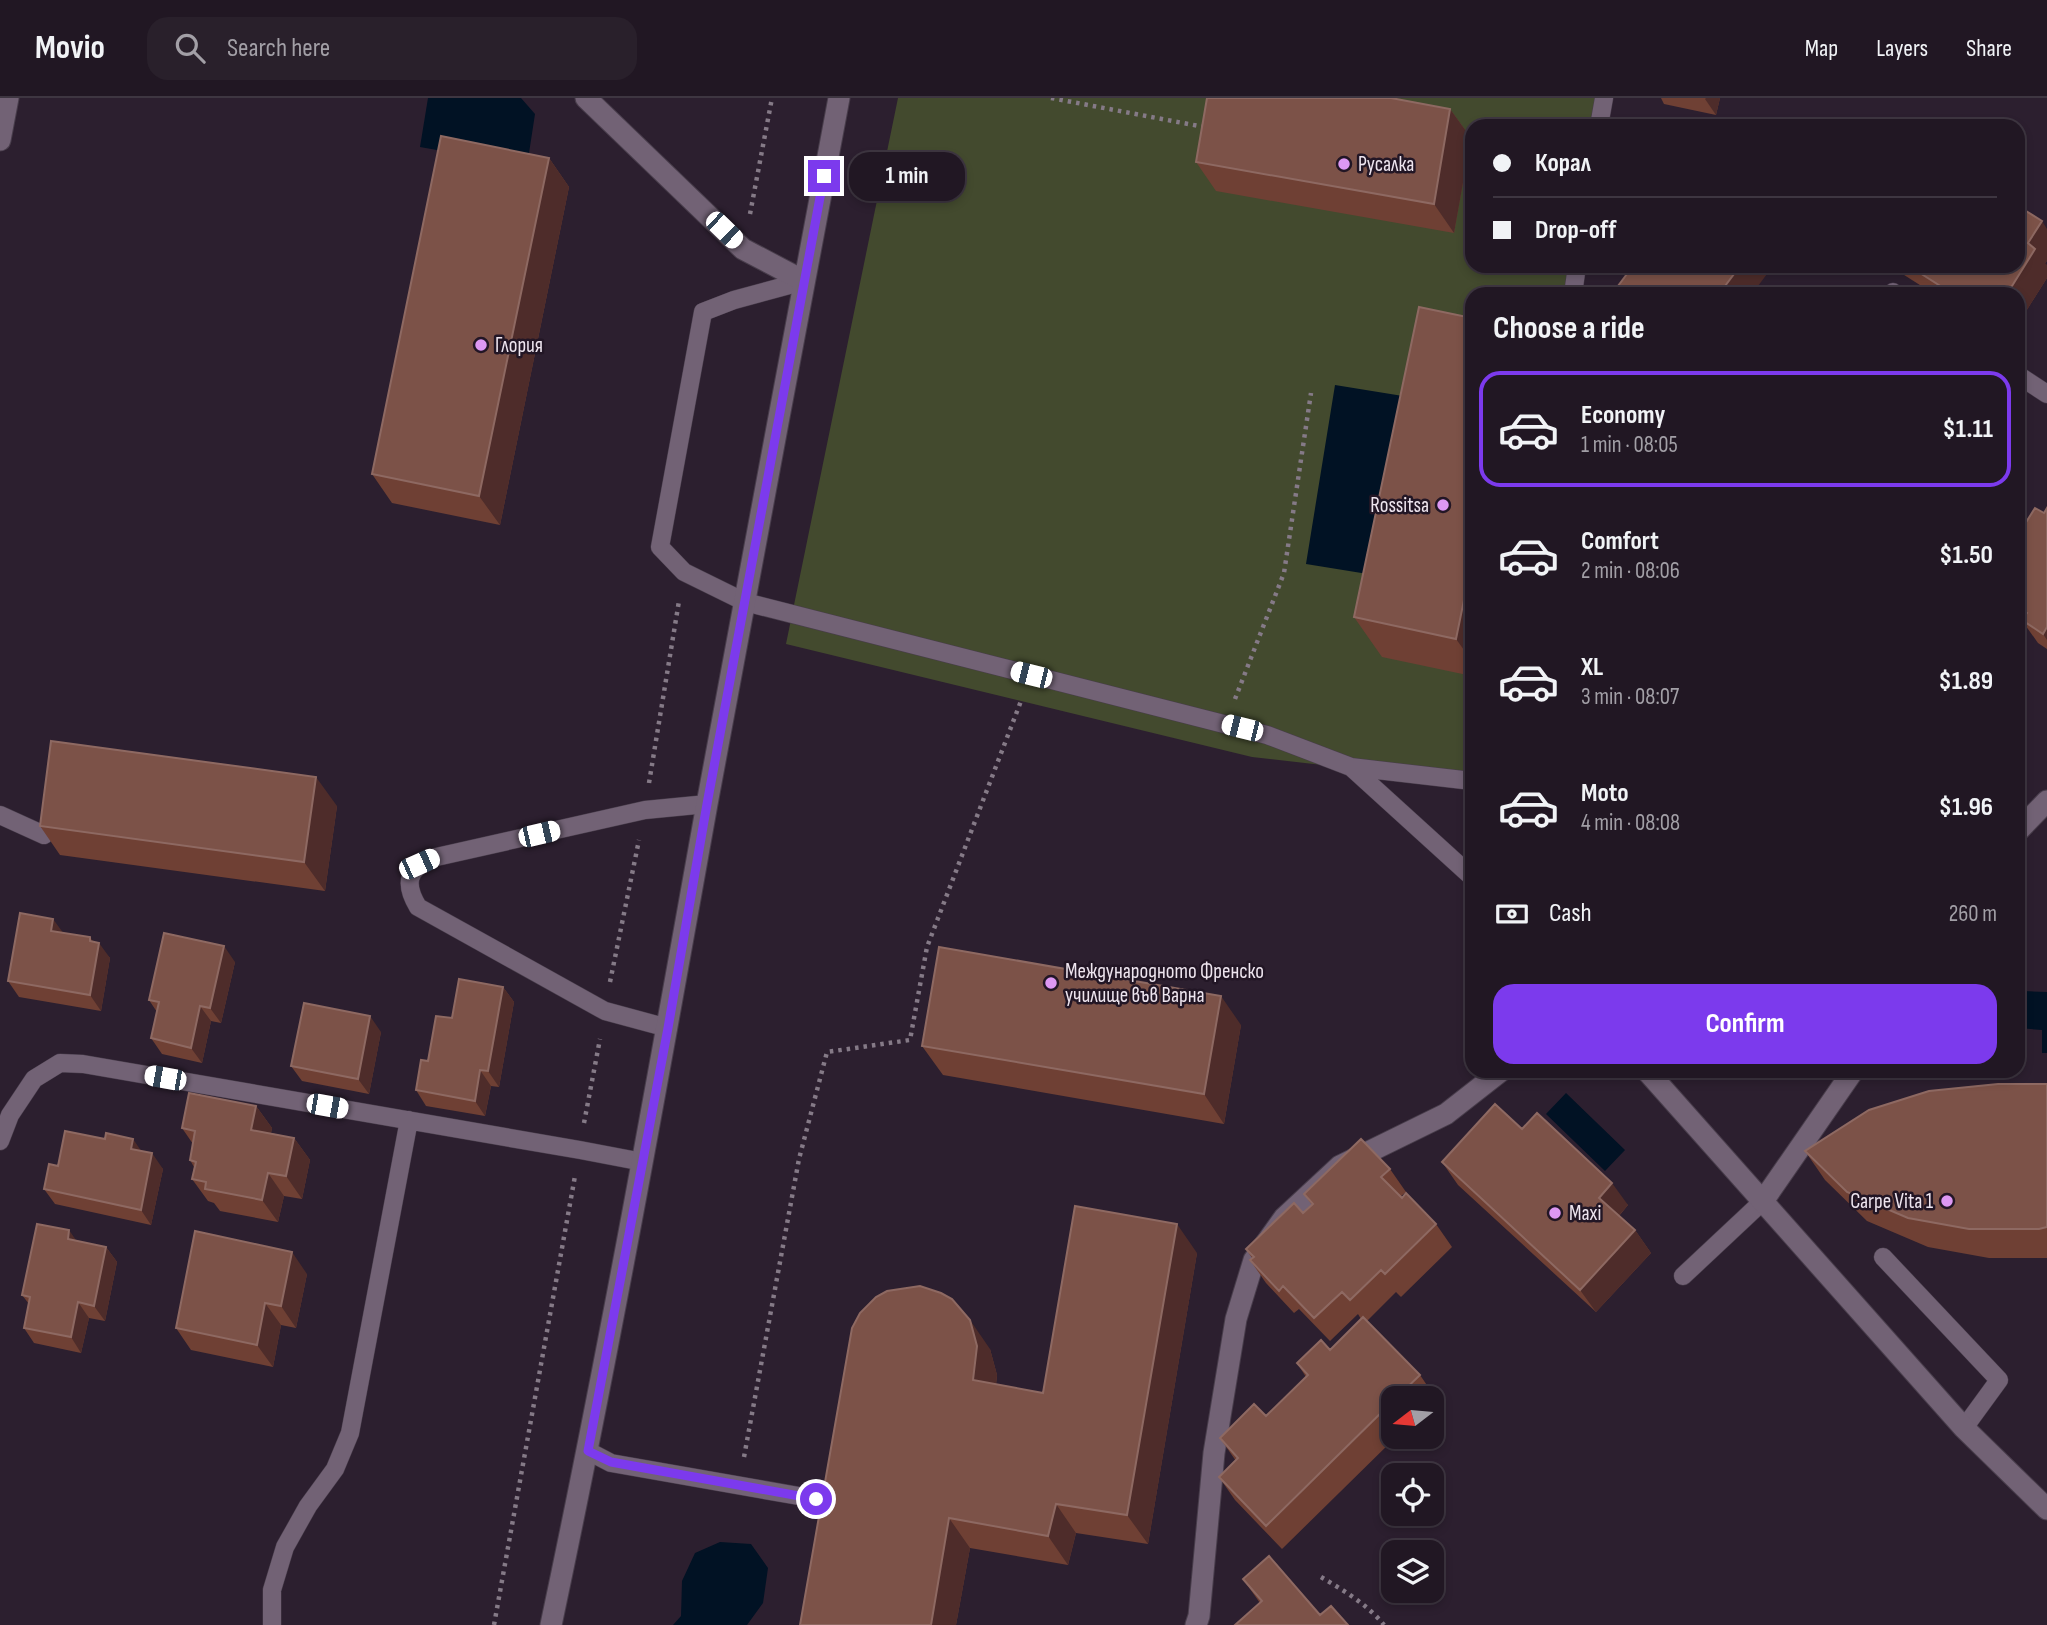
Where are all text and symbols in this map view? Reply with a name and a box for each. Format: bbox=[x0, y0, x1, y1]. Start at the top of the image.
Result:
search box bbox=[147, 17, 637, 80]
text: Movio bbox=[35, 28, 105, 68]
icon: search bbox=[171, 29, 209, 67]
text: Search here bbox=[227, 33, 330, 64]
text: Map bbox=[1805, 34, 1838, 63]
text: Layers bbox=[1876, 34, 1928, 63]
text: Share bbox=[1966, 34, 2012, 63]
text: Корал bbox=[1535, 148, 1591, 179]
callout: 1 min bbox=[848, 152, 964, 200]
place label: Русалка bbox=[1358, 152, 1414, 177]
marker: Русалка bbox=[1336, 156, 1352, 172]
route end bbox=[808, 160, 840, 192]
text: 1 min bbox=[886, 162, 928, 190]
car bbox=[702, 208, 747, 252]
text: Drop-off bbox=[1535, 215, 1616, 246]
text: Choose a ride bbox=[1493, 309, 1645, 348]
place label: Глория bbox=[495, 333, 543, 358]
marker: Глория bbox=[473, 337, 489, 353]
icon: car bbox=[1497, 398, 1560, 461]
text: Economy bbox=[1581, 400, 1665, 431]
text: $1.11 bbox=[1942, 414, 1993, 445]
text: 1 min · 08:05 bbox=[1581, 431, 1678, 459]
place label: Rossitsa bbox=[1370, 493, 1429, 518]
marker: Rossitsa bbox=[1435, 497, 1451, 513]
icon: car bbox=[1497, 524, 1560, 587]
text: Comfort bbox=[1581, 526, 1659, 557]
text: $1.50 bbox=[1939, 540, 1993, 571]
text: 2 min · 08:06 bbox=[1581, 557, 1680, 585]
icon: car bbox=[1497, 650, 1560, 713]
text: XL bbox=[1581, 652, 1603, 683]
car bbox=[1009, 660, 1054, 690]
text: $1.89 bbox=[1938, 666, 1993, 697]
text: 3 min · 08:07 bbox=[1581, 683, 1679, 711]
car bbox=[1220, 713, 1265, 743]
icon: car bbox=[1497, 776, 1560, 839]
text: Moto bbox=[1581, 778, 1629, 809]
text: $1.96 bbox=[1939, 792, 1993, 823]
text: 4 min · 08:08 bbox=[1581, 809, 1680, 837]
car bbox=[517, 819, 562, 849]
car bbox=[396, 846, 443, 882]
icon: cash bbox=[1493, 895, 1531, 933]
text: Cash bbox=[1549, 898, 1592, 929]
text: 260 m bbox=[1949, 900, 1997, 928]
place label: Международното Френско училище във Варна bbox=[1065, 959, 1264, 1008]
marker: Международното Френско училище във Варна bbox=[1043, 975, 1059, 991]
button: Confirm bbox=[1493, 984, 1997, 1064]
car bbox=[143, 1064, 188, 1092]
car bbox=[305, 1092, 350, 1120]
place label: Carpe Vita 1 bbox=[1850, 1189, 1934, 1214]
marker: Carpe Vita 1 bbox=[1939, 1193, 1955, 1209]
place label: Maxi bbox=[1569, 1201, 1601, 1226]
marker: Maxi bbox=[1547, 1205, 1563, 1221]
north arrow bbox=[1381, 1386, 1444, 1449]
map controls bbox=[1381, 1386, 1444, 1603]
button: locate bbox=[1381, 1463, 1444, 1526]
route start bbox=[800, 1483, 832, 1515]
button: layers bbox=[1381, 1540, 1444, 1603]

